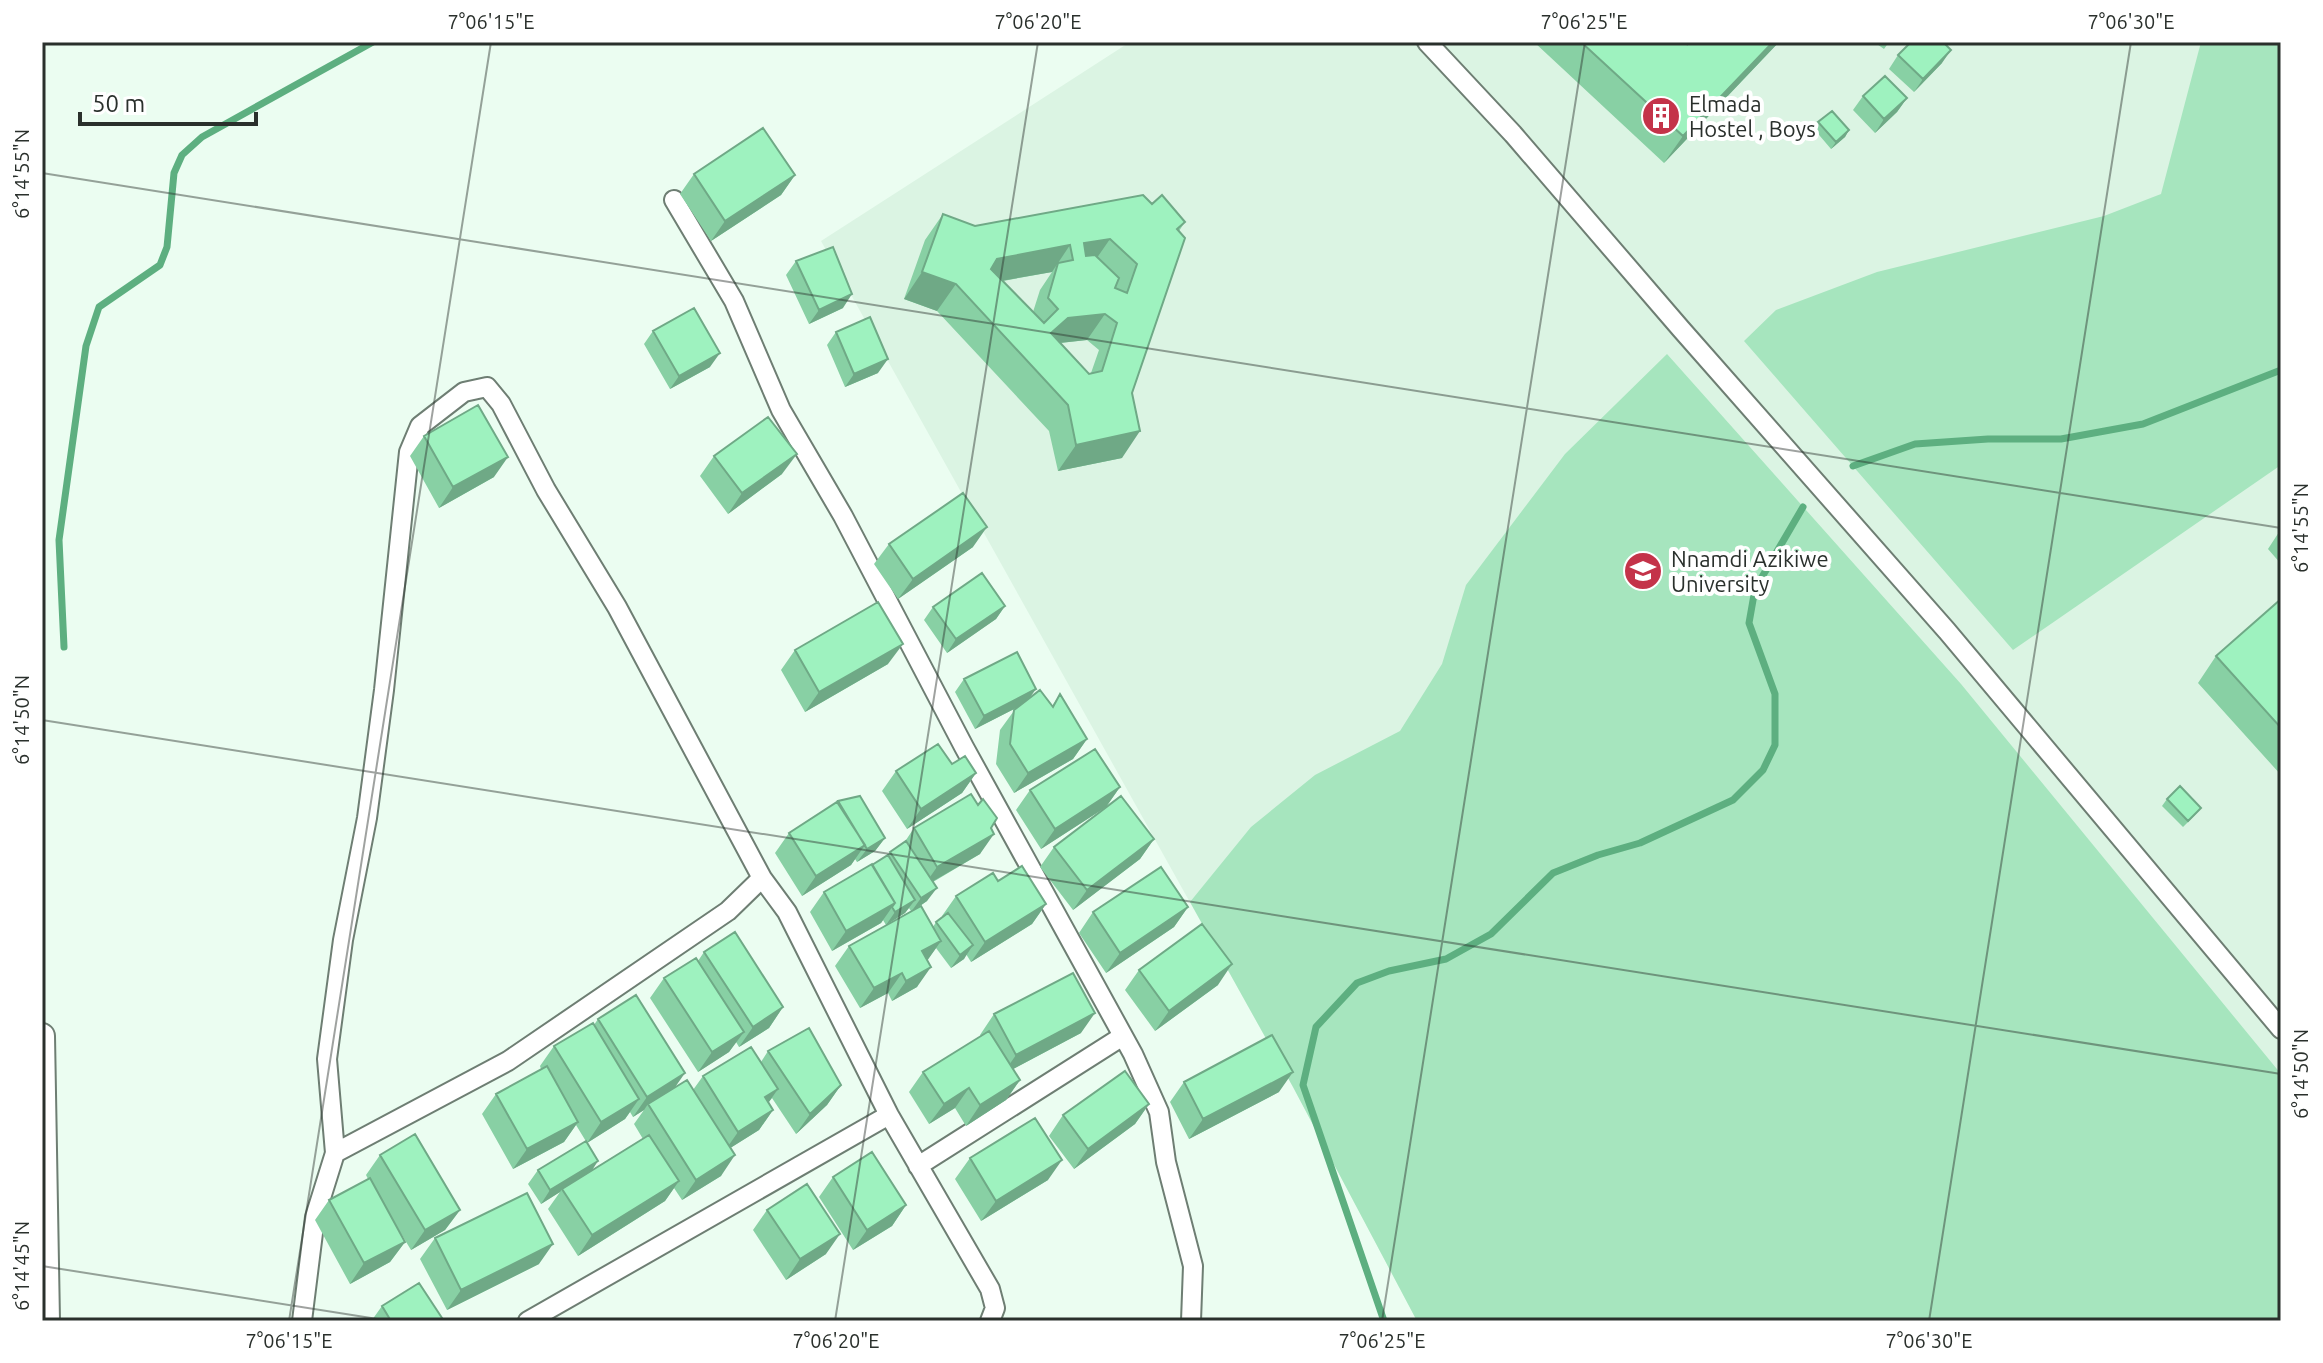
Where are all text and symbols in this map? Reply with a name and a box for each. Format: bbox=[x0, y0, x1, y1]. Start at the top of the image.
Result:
text: 7°06'15"E bbox=[448, 10, 534, 33]
text: 7°06'20"E bbox=[995, 10, 1081, 33]
text: 7°06'25"E bbox=[1541, 10, 1627, 33]
text: 7°06'30"E bbox=[2088, 10, 2174, 33]
scale bar bbox=[80, 76, 256, 126]
text: 50 m bbox=[92, 90, 145, 117]
place label: Elmada Hostel , Boys bbox=[1689, 91, 1816, 141]
building icon: Elmada Hostel , Boys bbox=[1640, 95, 1682, 137]
text: 6°14'55"N bbox=[10, 129, 33, 219]
text: 6°14'55"N bbox=[2289, 483, 2312, 573]
place label: Nnamdi Azikiwe University bbox=[1671, 546, 1829, 596]
school or university icon: Nnamdi Azikiwe University bbox=[1622, 550, 1664, 592]
text: 6°14'50"N bbox=[10, 675, 33, 765]
text: 6°14'50"N bbox=[2289, 1029, 2312, 1119]
text: 6°14'45"N bbox=[10, 1221, 33, 1311]
text: 7°06'15"E bbox=[246, 1329, 332, 1352]
text: 7°06'20"E bbox=[793, 1329, 879, 1352]
text: 7°06'25"E bbox=[1339, 1329, 1425, 1352]
text: 7°06'30"E bbox=[1886, 1329, 1972, 1352]

